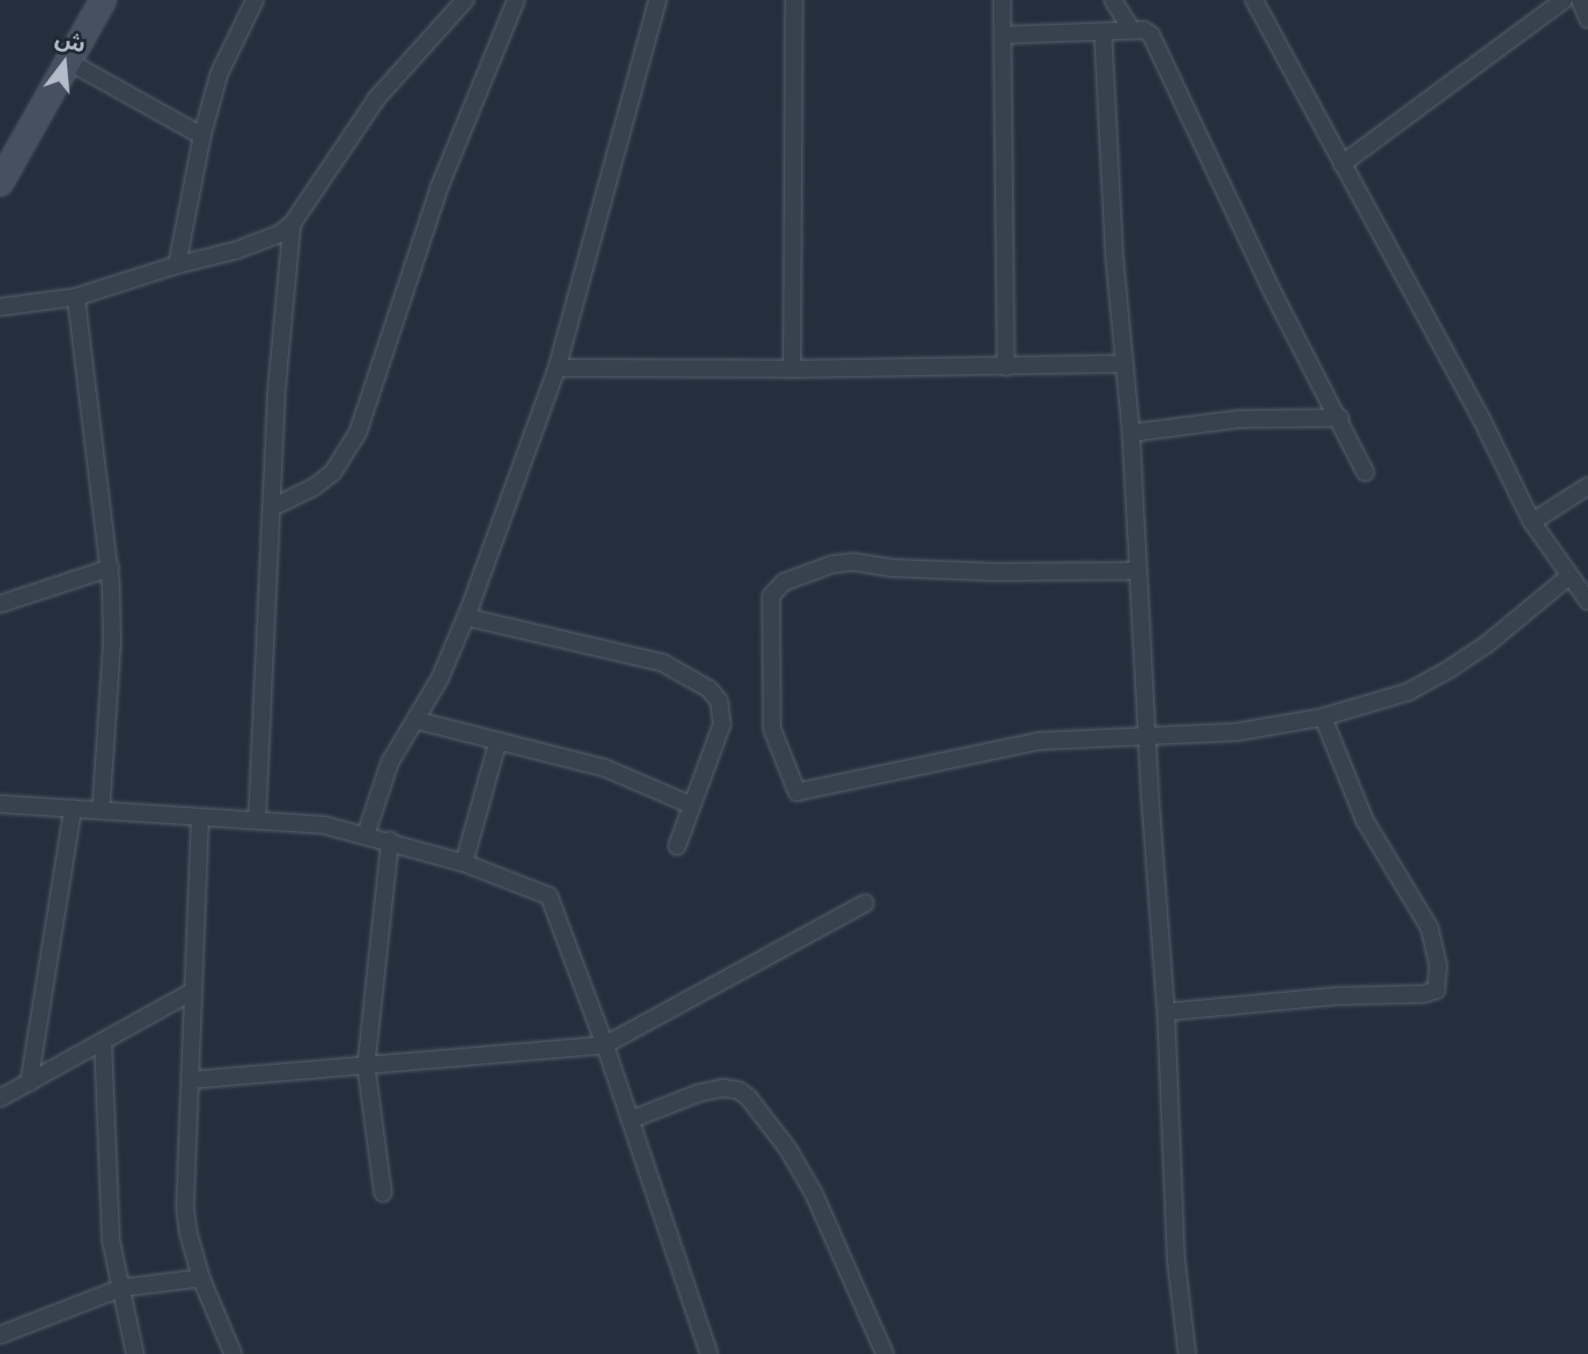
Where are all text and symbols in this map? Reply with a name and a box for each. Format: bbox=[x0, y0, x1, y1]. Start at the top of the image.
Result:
text: ش bbox=[52, 23, 89, 59]
north arrow bbox=[24, 24, 104, 104]

